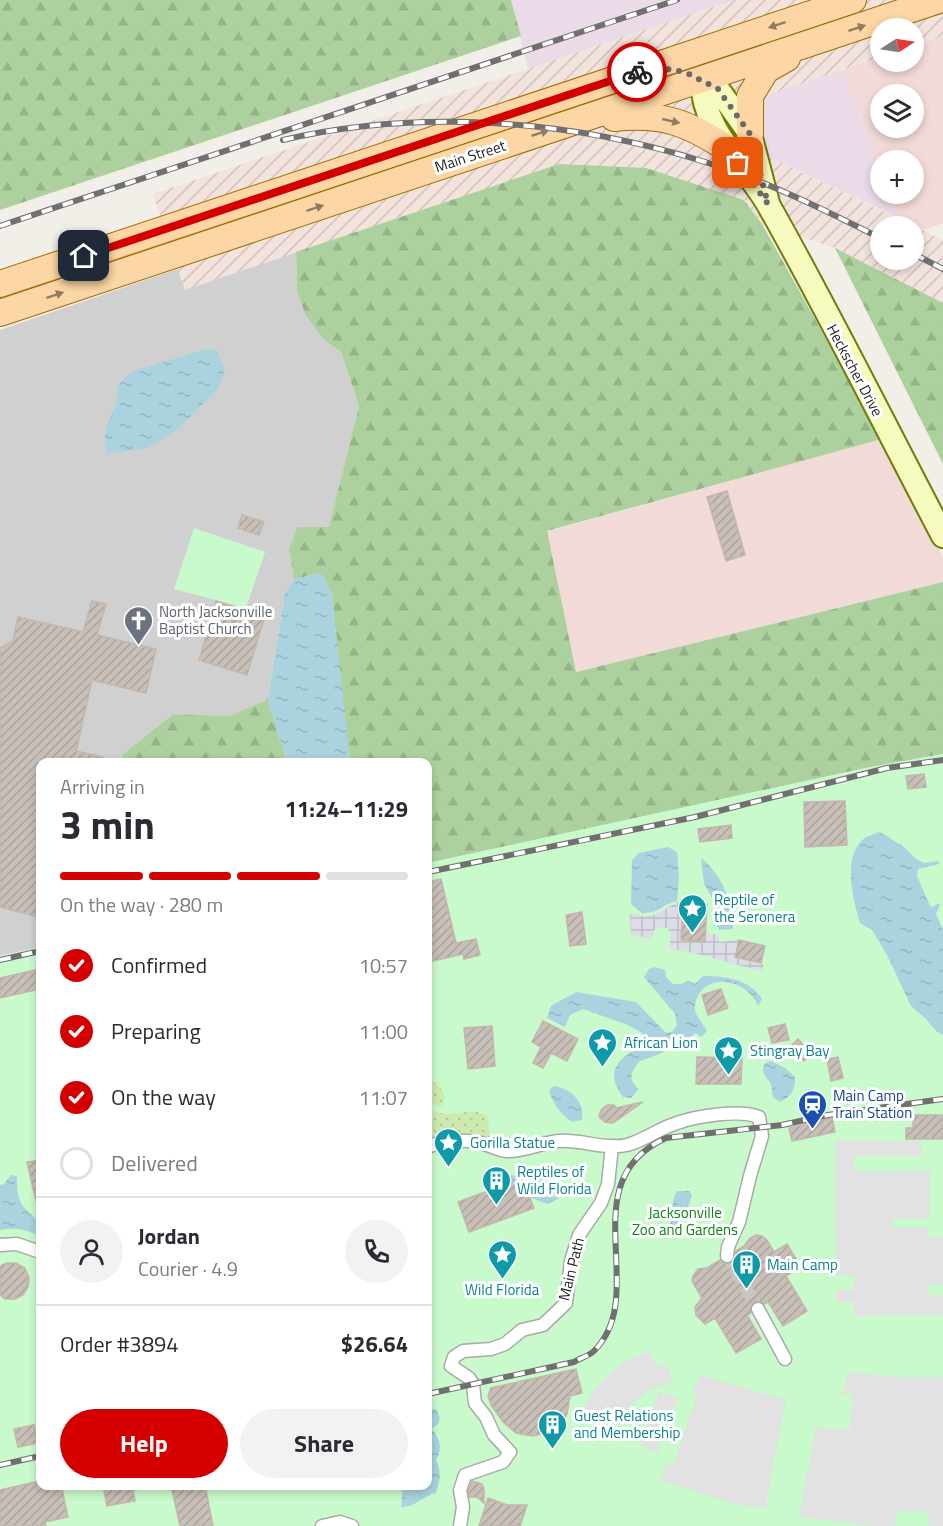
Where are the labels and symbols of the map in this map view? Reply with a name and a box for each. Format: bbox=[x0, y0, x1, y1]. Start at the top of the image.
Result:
north arrow bbox=[870, 18, 924, 72]
one-way arrow bbox=[768, 21, 786, 30]
one-way arrow bbox=[848, 22, 866, 32]
courier bbox=[607, 42, 667, 102]
one-way arrow bbox=[662, 117, 681, 126]
one-way arrow bbox=[531, 128, 549, 137]
street label: Main Street bbox=[432, 133, 509, 178]
pin bbox=[712, 137, 763, 188]
one-way arrow bbox=[306, 203, 324, 212]
pin bbox=[58, 230, 109, 281]
one-way arrow bbox=[47, 289, 65, 299]
street label: Heckscher Drive bbox=[821, 320, 889, 420]
place label: North Jacksonville Baptist Church bbox=[159, 600, 272, 640]
church icon: North Jacksonville Baptist Church bbox=[122, 604, 154, 646]
place label: Reptile of the Seronera bbox=[714, 888, 796, 928]
place icon: Reptile of the Seronera bbox=[677, 892, 709, 934]
place icon: African Lion bbox=[587, 1026, 619, 1068]
place label: African Lion bbox=[624, 1031, 698, 1054]
place icon: Stingray Bay bbox=[713, 1034, 745, 1076]
place label: Stingray Bay bbox=[750, 1039, 829, 1062]
place label: Main Camp Train Station bbox=[833, 1084, 912, 1124]
station icon: Main Camp Train Station bbox=[796, 1088, 828, 1130]
place icon: Gorilla Statue bbox=[433, 1126, 465, 1168]
place label: Gorilla Statue bbox=[470, 1131, 555, 1154]
place label: Reptiles of Wild Florida bbox=[517, 1160, 592, 1200]
building icon: Reptiles of Wild Florida bbox=[480, 1164, 512, 1206]
park label: Jacksonville Zoo and Gardens bbox=[632, 1201, 738, 1241]
street label: Main Path bbox=[552, 1235, 590, 1303]
place icon: Wild Florida bbox=[486, 1238, 518, 1280]
building icon: Main Camp bbox=[730, 1248, 762, 1290]
place label: Main Camp bbox=[767, 1253, 838, 1276]
place label: Wild Florida bbox=[465, 1278, 540, 1301]
place label: Guest Relations and Membership bbox=[574, 1404, 680, 1444]
building icon: Guest Relations and Membership bbox=[537, 1408, 569, 1450]

